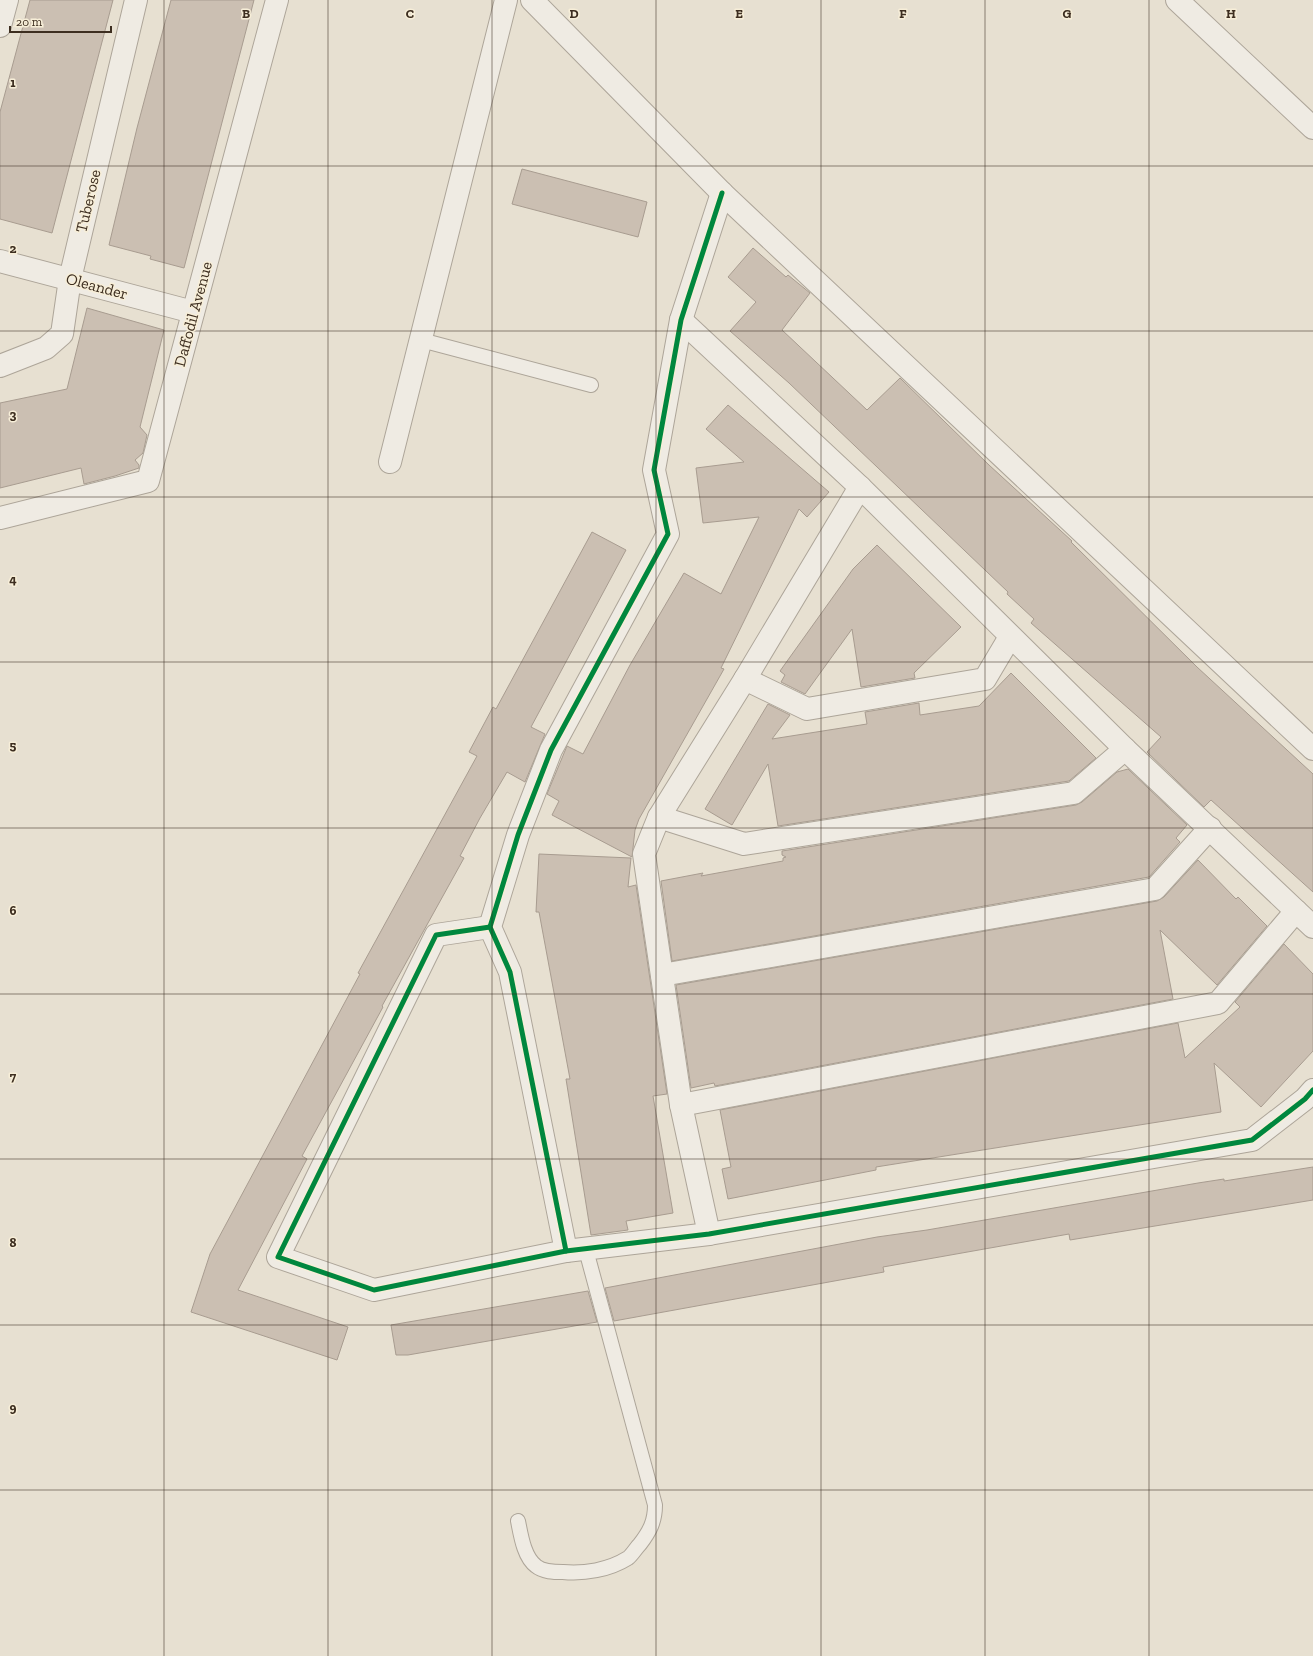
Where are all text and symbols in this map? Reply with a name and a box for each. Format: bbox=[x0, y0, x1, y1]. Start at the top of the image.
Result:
text: B bbox=[242, 6, 250, 21]
text: C bbox=[406, 6, 414, 21]
text: D bbox=[569, 6, 579, 21]
text: E bbox=[735, 6, 743, 21]
text: F bbox=[899, 6, 907, 21]
text: G bbox=[1063, 6, 1072, 21]
text: H bbox=[1226, 6, 1236, 21]
scale bar bbox=[10, 8, 111, 34]
text: 20 m bbox=[16, 15, 43, 29]
text: 1 bbox=[10, 75, 16, 90]
street label: Tuberose bbox=[71, 167, 105, 235]
text: 2 bbox=[10, 241, 17, 256]
street label: Daffodil Avenue bbox=[170, 259, 216, 369]
street label: Oleander bbox=[64, 269, 130, 303]
text: 3 bbox=[10, 407, 17, 422]
text: 4 bbox=[9, 572, 17, 587]
text: 5 bbox=[10, 738, 17, 753]
text: 6 bbox=[10, 903, 17, 918]
text: 7 bbox=[10, 1069, 17, 1084]
text: 8 bbox=[9, 1235, 17, 1250]
text: 9 bbox=[10, 1400, 17, 1415]

